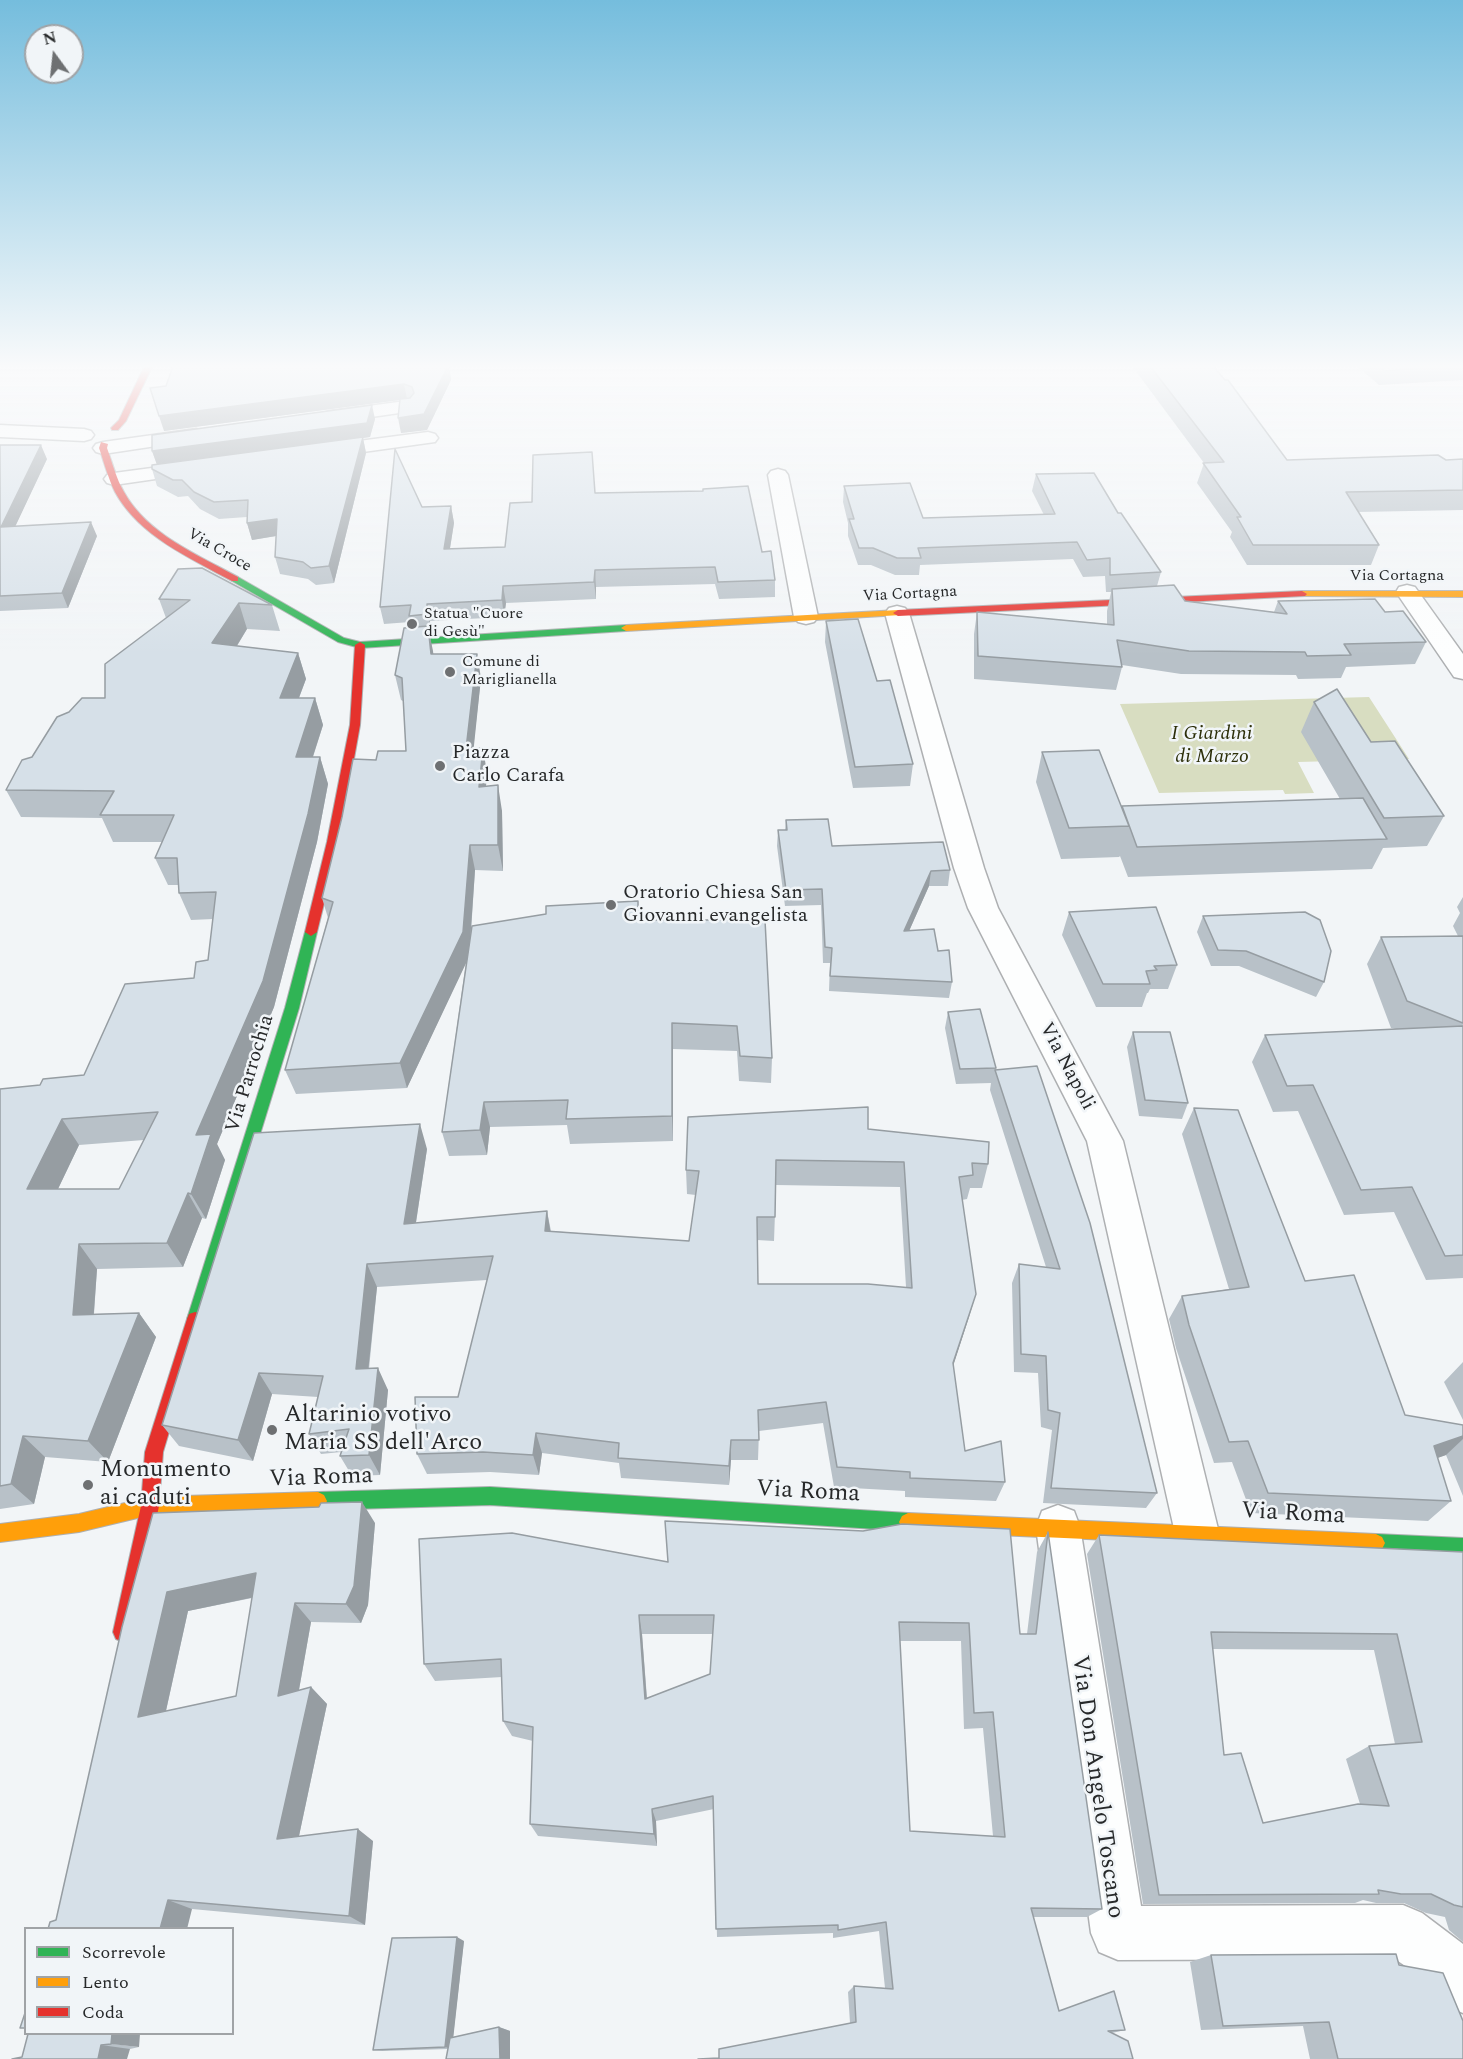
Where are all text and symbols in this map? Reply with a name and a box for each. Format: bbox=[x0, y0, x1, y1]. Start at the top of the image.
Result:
north arrow bbox=[24, 24, 84, 84]
text: N bbox=[40, 25, 59, 52]
street label: Via Croce bbox=[184, 525, 254, 577]
street label: Via Cortagna bbox=[1350, 567, 1444, 587]
street label: Via Cortagna bbox=[862, 583, 958, 607]
place label: Statua "Cuore di Gesù" bbox=[424, 605, 523, 643]
marker: Statua "Cuore di Gesù" bbox=[405, 617, 419, 631]
place label: Comune di Mariglianella bbox=[462, 653, 557, 691]
marker: Comune di Mariglianella bbox=[443, 665, 457, 679]
park label: I Giardini di Marzo bbox=[1171, 723, 1253, 770]
place label: Piazza Carlo Carafa bbox=[452, 742, 565, 789]
marker: Piazza Carlo Carafa bbox=[433, 759, 447, 773]
place label: Oratorio Chiesa San Giovanni evangelista bbox=[623, 882, 808, 929]
marker: Oratorio Chiesa San Giovanni evangelista bbox=[604, 898, 618, 912]
street label: Via Parrochia bbox=[222, 1012, 280, 1136]
street label: Via Napoli bbox=[1033, 1019, 1099, 1115]
place label: Altarinio votivo Maria SS dell'Arco bbox=[284, 1402, 482, 1458]
marker: Altarinio votivo Maria SS dell'Arco bbox=[265, 1423, 279, 1437]
place label: Monumento ai caduti bbox=[100, 1457, 231, 1513]
street label: Via Roma bbox=[268, 1463, 374, 1495]
street label: Via Roma bbox=[755, 1476, 861, 1510]
marker: Monumento ai caduti bbox=[81, 1478, 95, 1492]
street label: Via Roma bbox=[1240, 1498, 1346, 1532]
street label: Via Don Angelo Toscano bbox=[1063, 1654, 1129, 1920]
legend bbox=[24, 1927, 234, 2035]
text: Scorrevole bbox=[82, 1939, 166, 1966]
text: Lento bbox=[82, 1969, 129, 1996]
text: Coda bbox=[82, 1999, 124, 2026]

